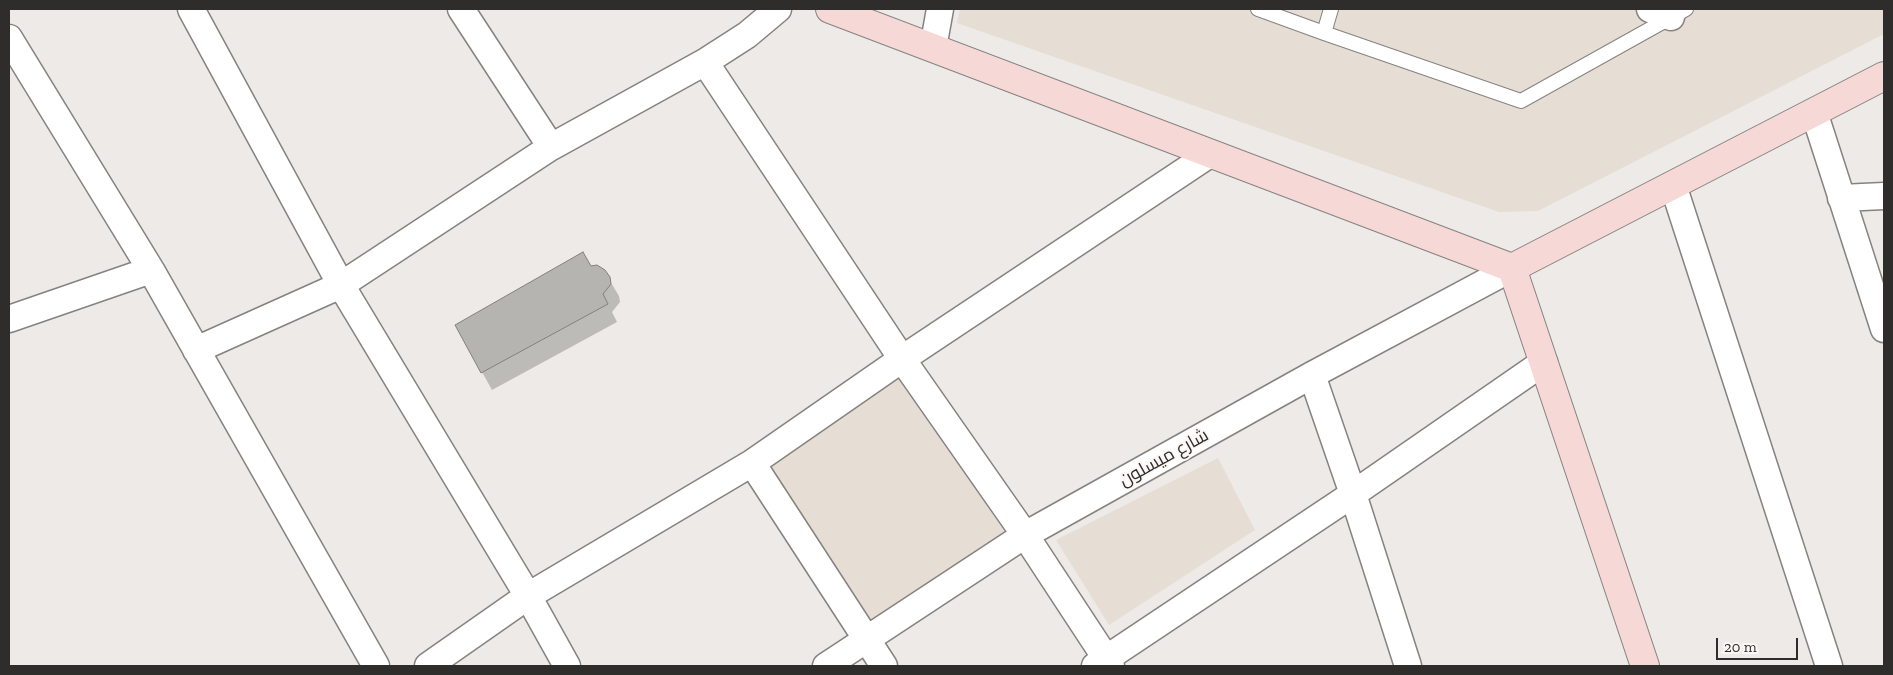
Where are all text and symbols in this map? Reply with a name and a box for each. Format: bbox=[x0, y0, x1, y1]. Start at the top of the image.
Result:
street label: شارع ميسلون bbox=[1115, 425, 1213, 491]
scale bar bbox=[1718, 628, 1800, 660]
text: 20 m bbox=[1724, 638, 1757, 656]

